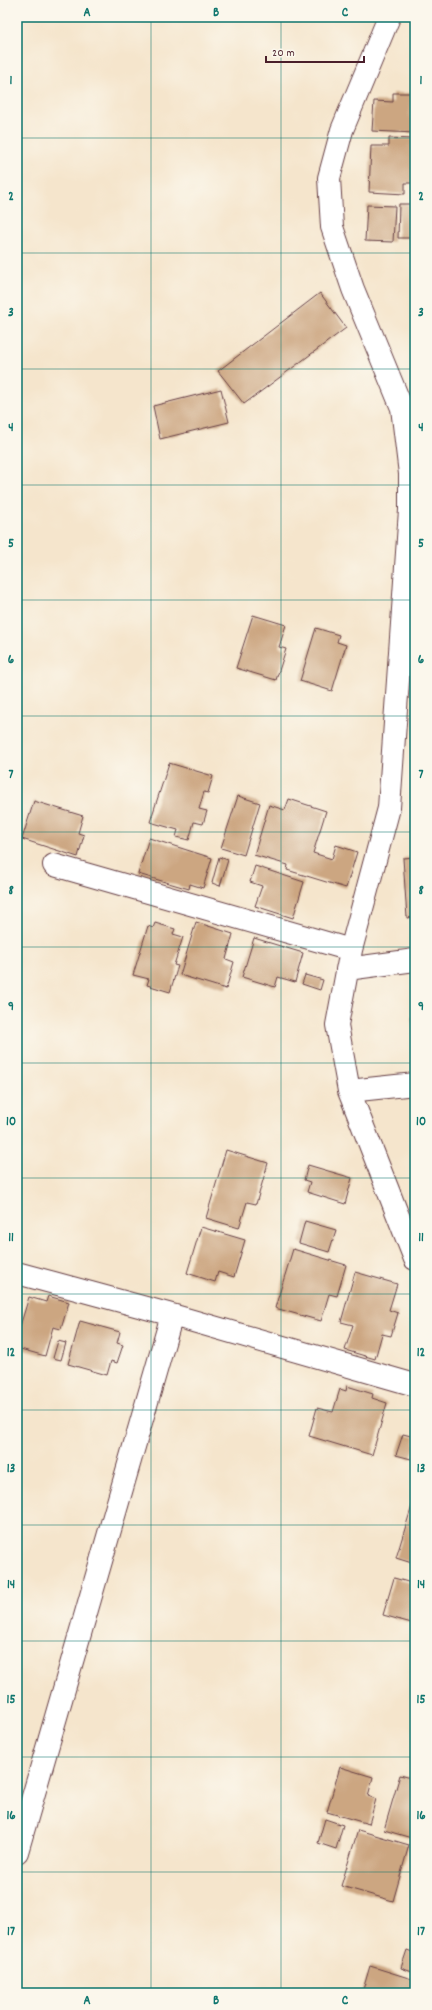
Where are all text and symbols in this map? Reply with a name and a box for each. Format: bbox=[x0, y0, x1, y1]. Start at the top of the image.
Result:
text: A bbox=[83, 4, 91, 23]
text: B bbox=[213, 4, 219, 23]
text: C bbox=[342, 4, 349, 23]
scale bar bbox=[266, 38, 364, 64]
text: 20 m bbox=[272, 45, 295, 62]
text: 1 bbox=[10, 72, 13, 91]
text: 1 bbox=[420, 72, 423, 91]
text: 2 bbox=[8, 188, 14, 207]
text: 2 bbox=[418, 188, 424, 207]
text: 3 bbox=[8, 304, 14, 323]
text: 3 bbox=[418, 304, 424, 323]
text: 4 bbox=[8, 419, 14, 438]
text: 4 bbox=[418, 419, 424, 438]
text: 5 bbox=[8, 535, 14, 554]
text: 5 bbox=[418, 535, 424, 554]
text: 6 bbox=[8, 651, 15, 670]
text: 6 bbox=[418, 651, 425, 670]
text: 7 bbox=[9, 766, 14, 785]
text: 7 bbox=[419, 766, 424, 785]
text: 8 bbox=[8, 882, 14, 901]
text: 8 bbox=[418, 882, 424, 901]
text: 9 bbox=[8, 998, 14, 1017]
text: 9 bbox=[418, 998, 424, 1017]
text: 10 bbox=[6, 1113, 16, 1132]
text: 10 bbox=[416, 1113, 426, 1132]
text: 11 bbox=[8, 1229, 14, 1248]
text: 11 bbox=[418, 1229, 424, 1248]
text: 12 bbox=[7, 1344, 16, 1363]
text: 12 bbox=[417, 1344, 426, 1363]
text: 13 bbox=[7, 1460, 16, 1479]
text: 13 bbox=[417, 1460, 426, 1479]
text: 14 bbox=[7, 1576, 15, 1595]
text: 14 bbox=[417, 1576, 425, 1595]
text: 15 bbox=[7, 1691, 15, 1710]
text: 15 bbox=[417, 1691, 425, 1710]
text: 16 bbox=[6, 1807, 16, 1826]
text: 16 bbox=[416, 1807, 426, 1826]
text: 17 bbox=[7, 1923, 15, 1942]
text: 17 bbox=[417, 1923, 425, 1942]
text: A bbox=[83, 1992, 91, 2010]
text: B bbox=[213, 1992, 219, 2010]
text: C bbox=[342, 1992, 349, 2010]

